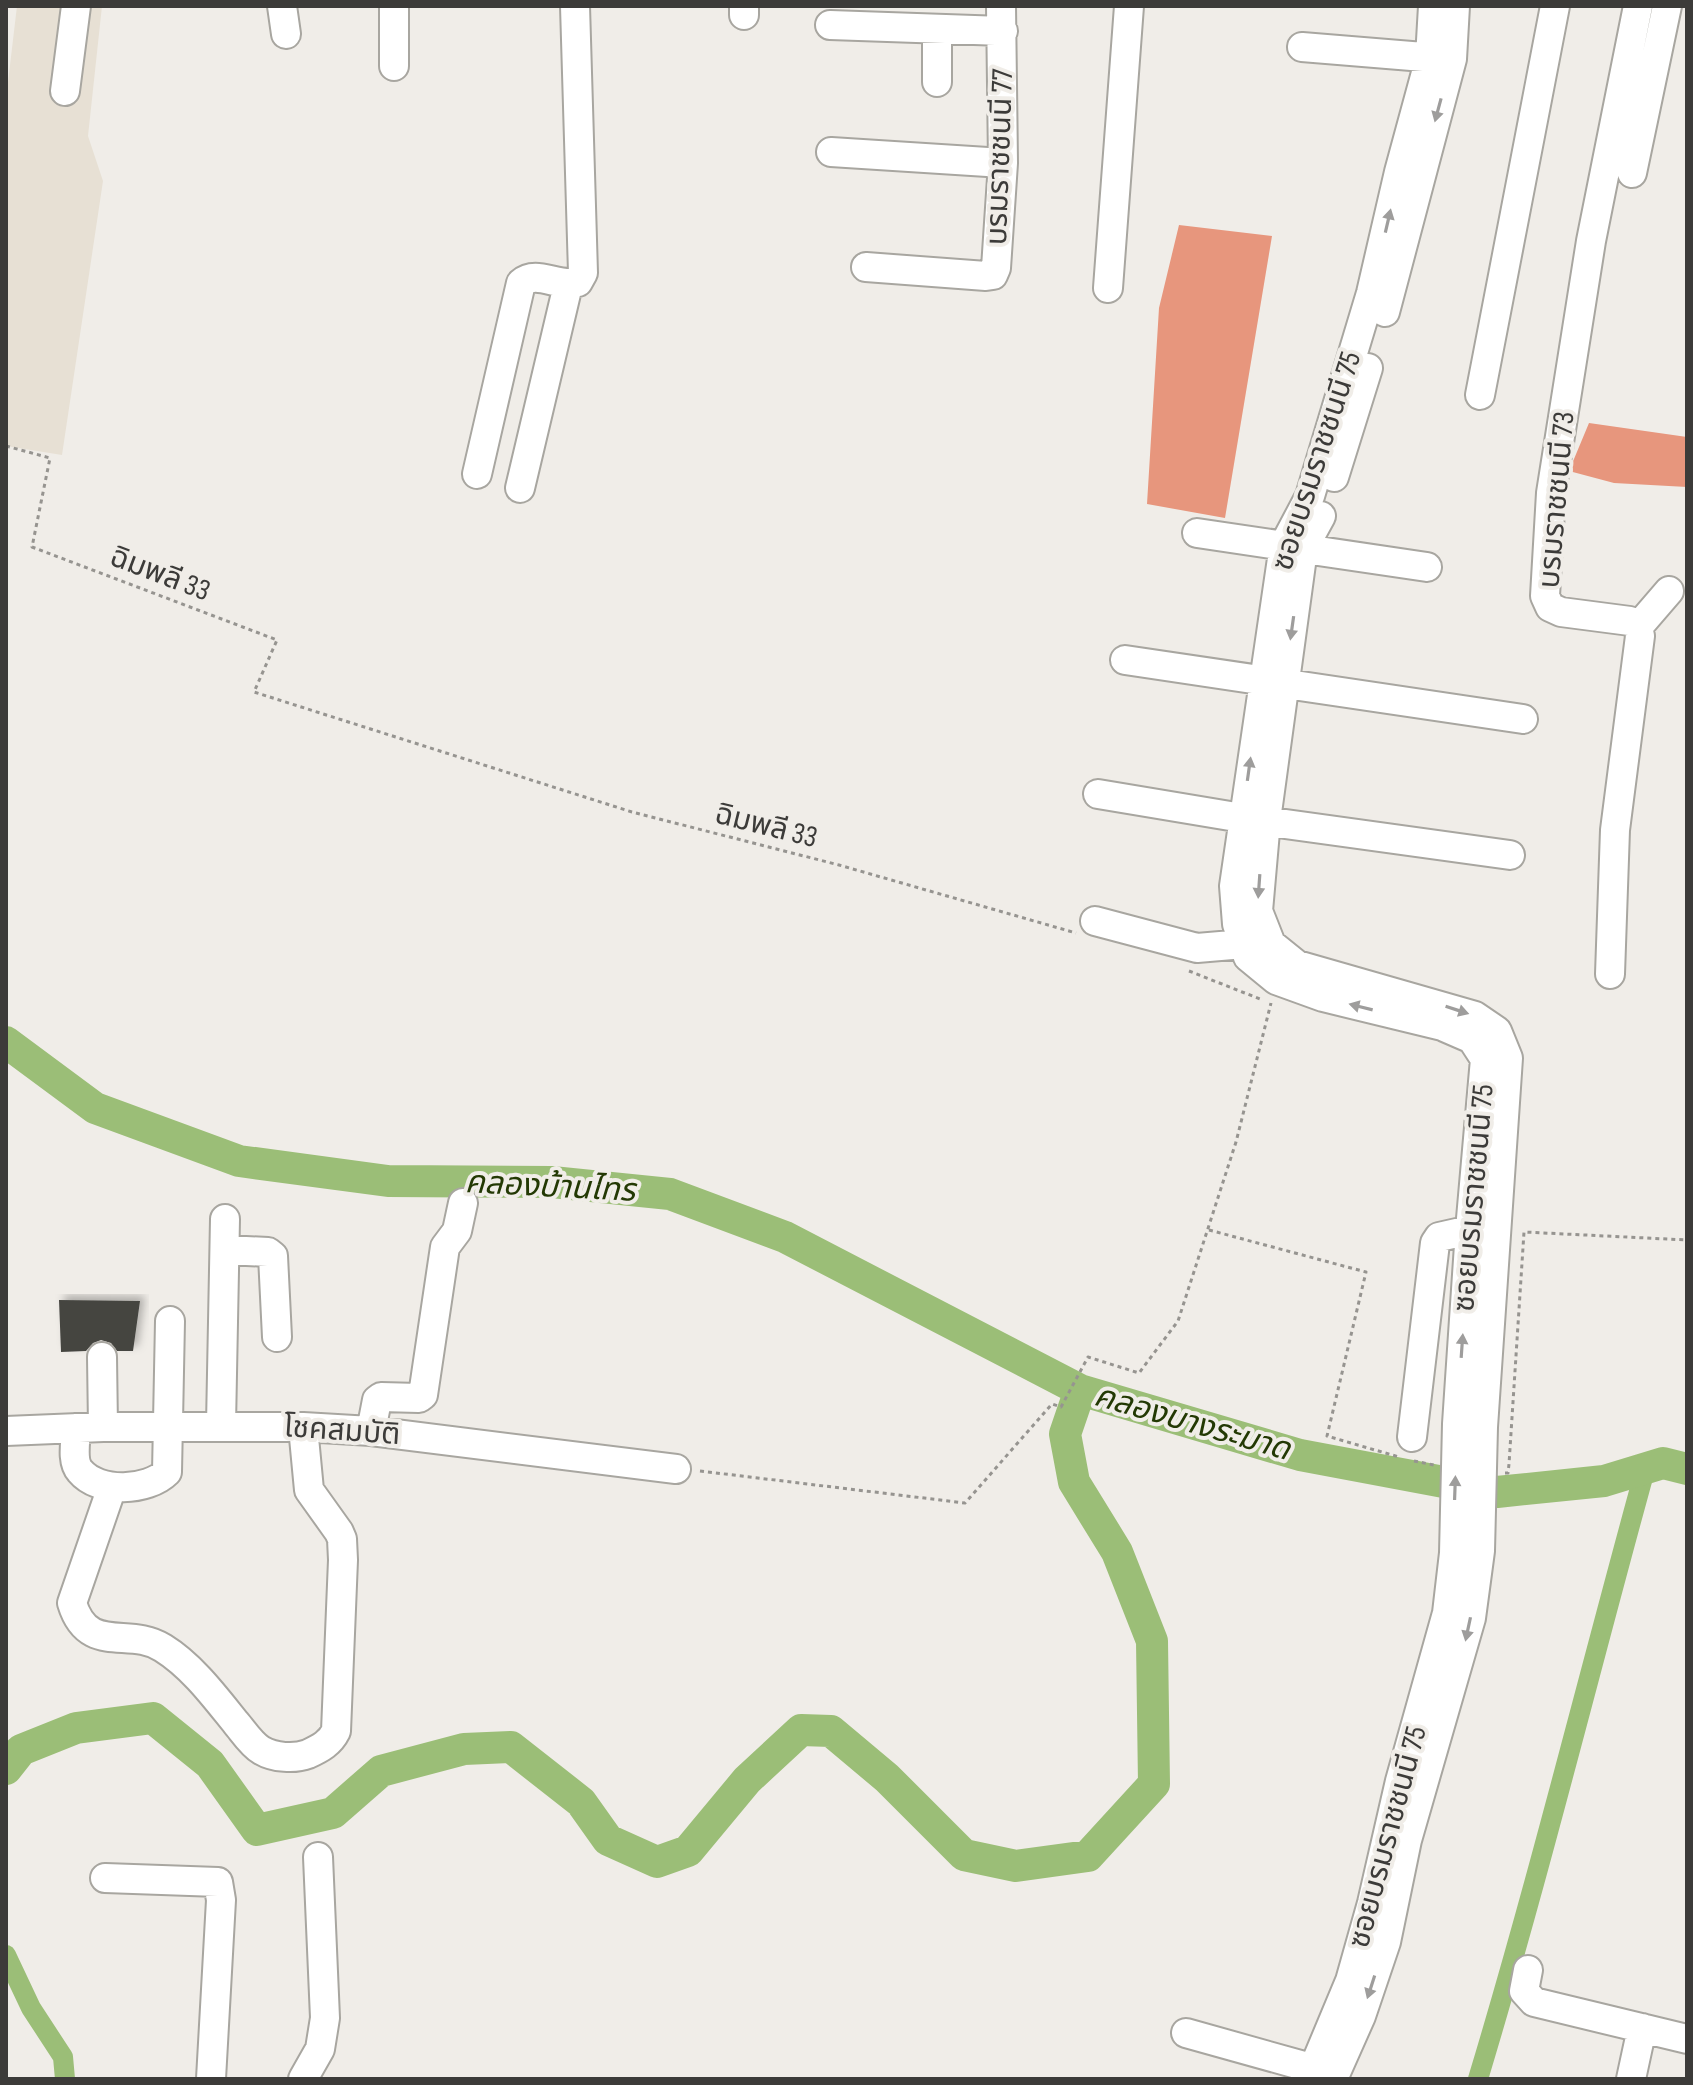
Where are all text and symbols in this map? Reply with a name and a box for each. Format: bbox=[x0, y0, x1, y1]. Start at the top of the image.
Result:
street label: บรมราชชนนี 77 bbox=[979, 68, 1021, 246]
one-way arrow bbox=[1431, 99, 1444, 123]
one-way arrow bbox=[1382, 208, 1395, 233]
street label: ซอยบรมราชชนนี 75 bbox=[1265, 347, 1369, 575]
street label: บรมราชชนนี 73 bbox=[1531, 410, 1583, 590]
street label: ฉิมพลี 33 bbox=[105, 538, 215, 610]
one-way arrow bbox=[1285, 616, 1298, 641]
one-way arrow bbox=[1243, 756, 1256, 781]
street label: ฉิมพลี 33 bbox=[711, 796, 821, 856]
one-way arrow bbox=[1252, 874, 1265, 899]
one-way arrow bbox=[1348, 1000, 1373, 1012]
one-way arrow bbox=[1445, 1004, 1469, 1016]
street label: ซอยบรมราชชนนี 75 bbox=[1446, 1083, 1502, 1313]
water label: คลองบ้านไทร bbox=[464, 1163, 638, 1211]
one-way arrow bbox=[1456, 1333, 1469, 1358]
water label: คลองบางระมาด bbox=[1090, 1376, 1296, 1470]
street label: โชคสมบัติ bbox=[283, 1409, 401, 1453]
one-way arrow bbox=[1449, 1475, 1462, 1500]
one-way arrow bbox=[1461, 1616, 1474, 1641]
street label: ซอยบรมราชชนนี 75 bbox=[1341, 1722, 1435, 1952]
one-way arrow bbox=[1364, 1975, 1376, 1999]

